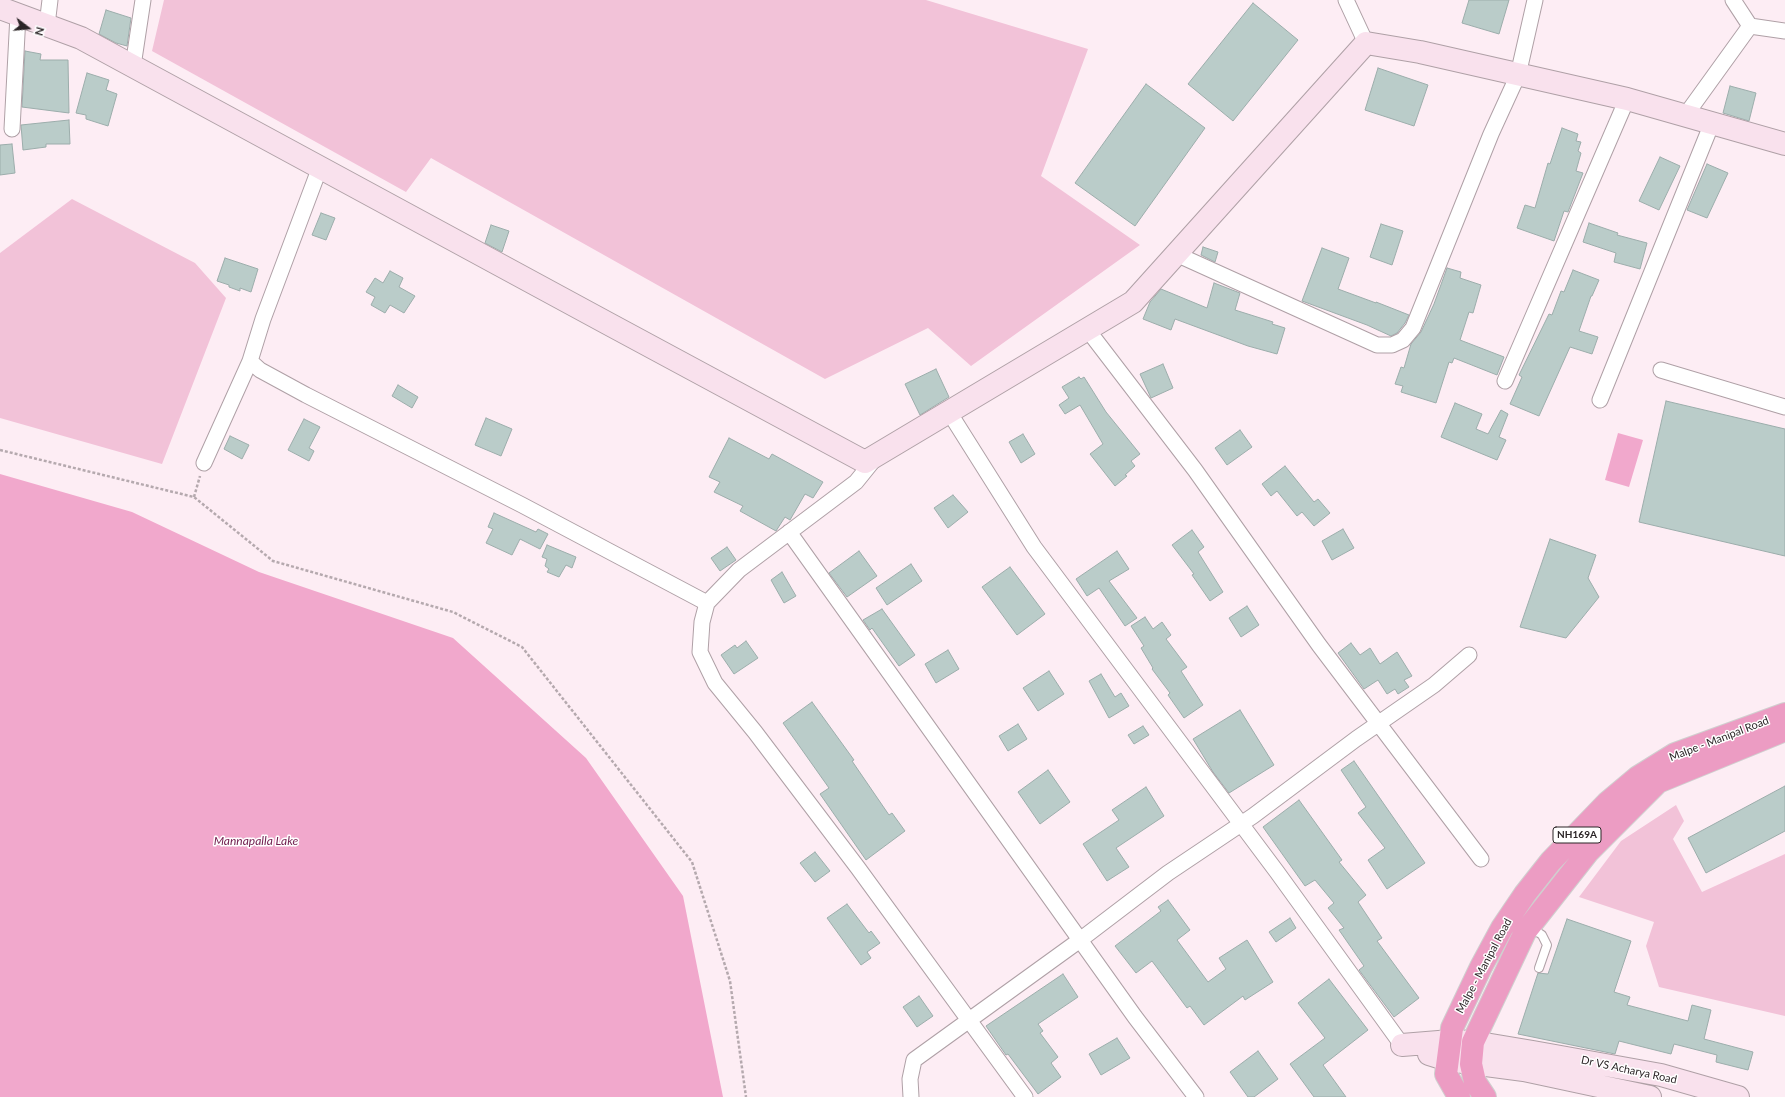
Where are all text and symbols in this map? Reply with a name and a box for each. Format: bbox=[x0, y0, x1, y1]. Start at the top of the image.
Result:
north arrow bbox=[8, 8, 48, 48]
text: N bbox=[33, 26, 47, 37]
street label: Malpe - Manipal Road bbox=[1667, 714, 1771, 764]
road number: NH169A bbox=[1553, 827, 1601, 843]
water label: Mannapalla Lake bbox=[214, 834, 298, 848]
street label: Malpe - Manipal Road bbox=[1453, 916, 1515, 1016]
street label: Dr VS Acharya Road bbox=[1580, 1053, 1678, 1087]

